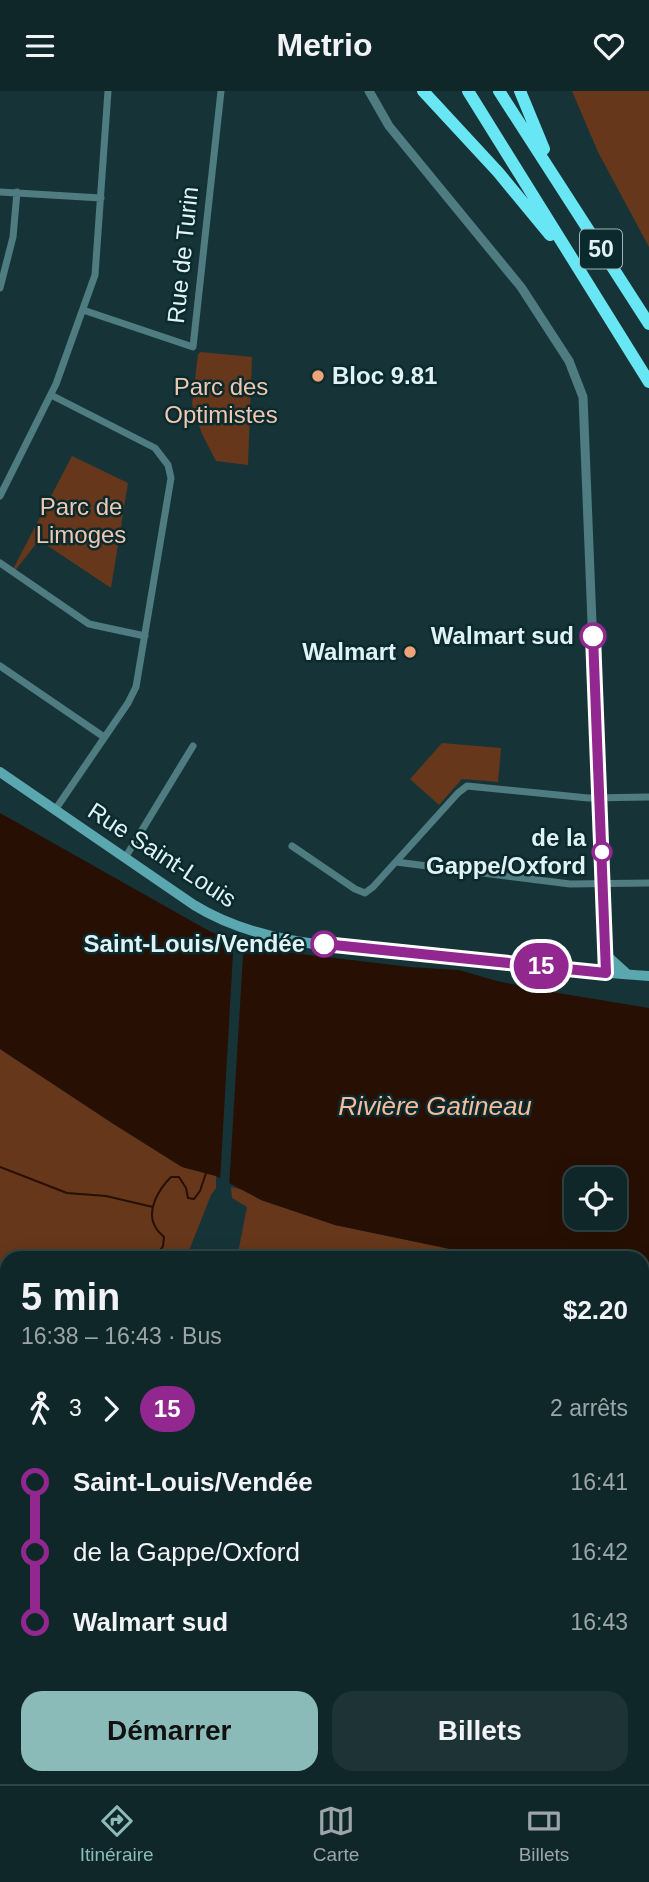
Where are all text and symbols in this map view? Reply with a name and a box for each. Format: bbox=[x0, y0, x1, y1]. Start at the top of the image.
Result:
icon: menu bbox=[21, 27, 59, 65]
text: Metrio bbox=[277, 27, 373, 63]
icon: heart bbox=[590, 27, 628, 65]
street label: Rue de Turin bbox=[162, 185, 203, 325]
road number: 50 bbox=[580, 230, 622, 269]
place label: Bloc 9.81 bbox=[332, 362, 437, 389]
marker: Bloc 9.81 bbox=[310, 368, 326, 384]
park label: Parc des Optimistes bbox=[164, 373, 278, 428]
park label: Parc de Limoges bbox=[36, 493, 126, 548]
place label: Walmart sud bbox=[431, 622, 574, 649]
marker: Walmart sud bbox=[580, 623, 606, 649]
place label: Walmart bbox=[302, 638, 396, 665]
marker: Walmart bbox=[402, 644, 418, 660]
street label: Rue Saint-Louis bbox=[83, 797, 241, 912]
place label: de la Gappe/Oxford bbox=[426, 824, 587, 879]
marker: de la Gappe/Oxford bbox=[592, 842, 612, 862]
place label: Saint-Louis/Vendée bbox=[84, 930, 305, 957]
marker: Saint-Louis/Vendée bbox=[311, 931, 337, 957]
line badge: 15 bbox=[510, 943, 572, 989]
text: 15 bbox=[528, 952, 554, 979]
water label: Rivière Gatineau bbox=[338, 1091, 532, 1121]
map controls bbox=[564, 1167, 627, 1230]
button: locate bbox=[564, 1167, 627, 1230]
text: 5 min bbox=[21, 1276, 120, 1318]
text: $2.20 bbox=[563, 1295, 628, 1325]
text: 16:38 – 16:43 · Bus bbox=[21, 1323, 222, 1349]
icon: walk bbox=[21, 1390, 59, 1428]
icon: forward bbox=[92, 1390, 130, 1428]
text: 3 bbox=[69, 1395, 82, 1421]
text: 15 bbox=[154, 1395, 181, 1422]
text: 2 arrêts bbox=[550, 1395, 628, 1421]
text: Saint-Louis/Vendée bbox=[73, 1467, 313, 1497]
text: 16:41 bbox=[570, 1469, 628, 1495]
text: de la Gappe/Oxford bbox=[73, 1537, 300, 1567]
text: 16:42 bbox=[570, 1539, 628, 1565]
text: Walmart sud bbox=[73, 1607, 228, 1637]
text: 16:43 bbox=[570, 1609, 628, 1635]
button: Démarrer bbox=[21, 1691, 318, 1771]
button: Billets bbox=[332, 1691, 628, 1771]
tab: Itinéraire bbox=[80, 1802, 154, 1866]
tab: Carte bbox=[313, 1802, 359, 1866]
tab: Billets bbox=[519, 1802, 569, 1866]

